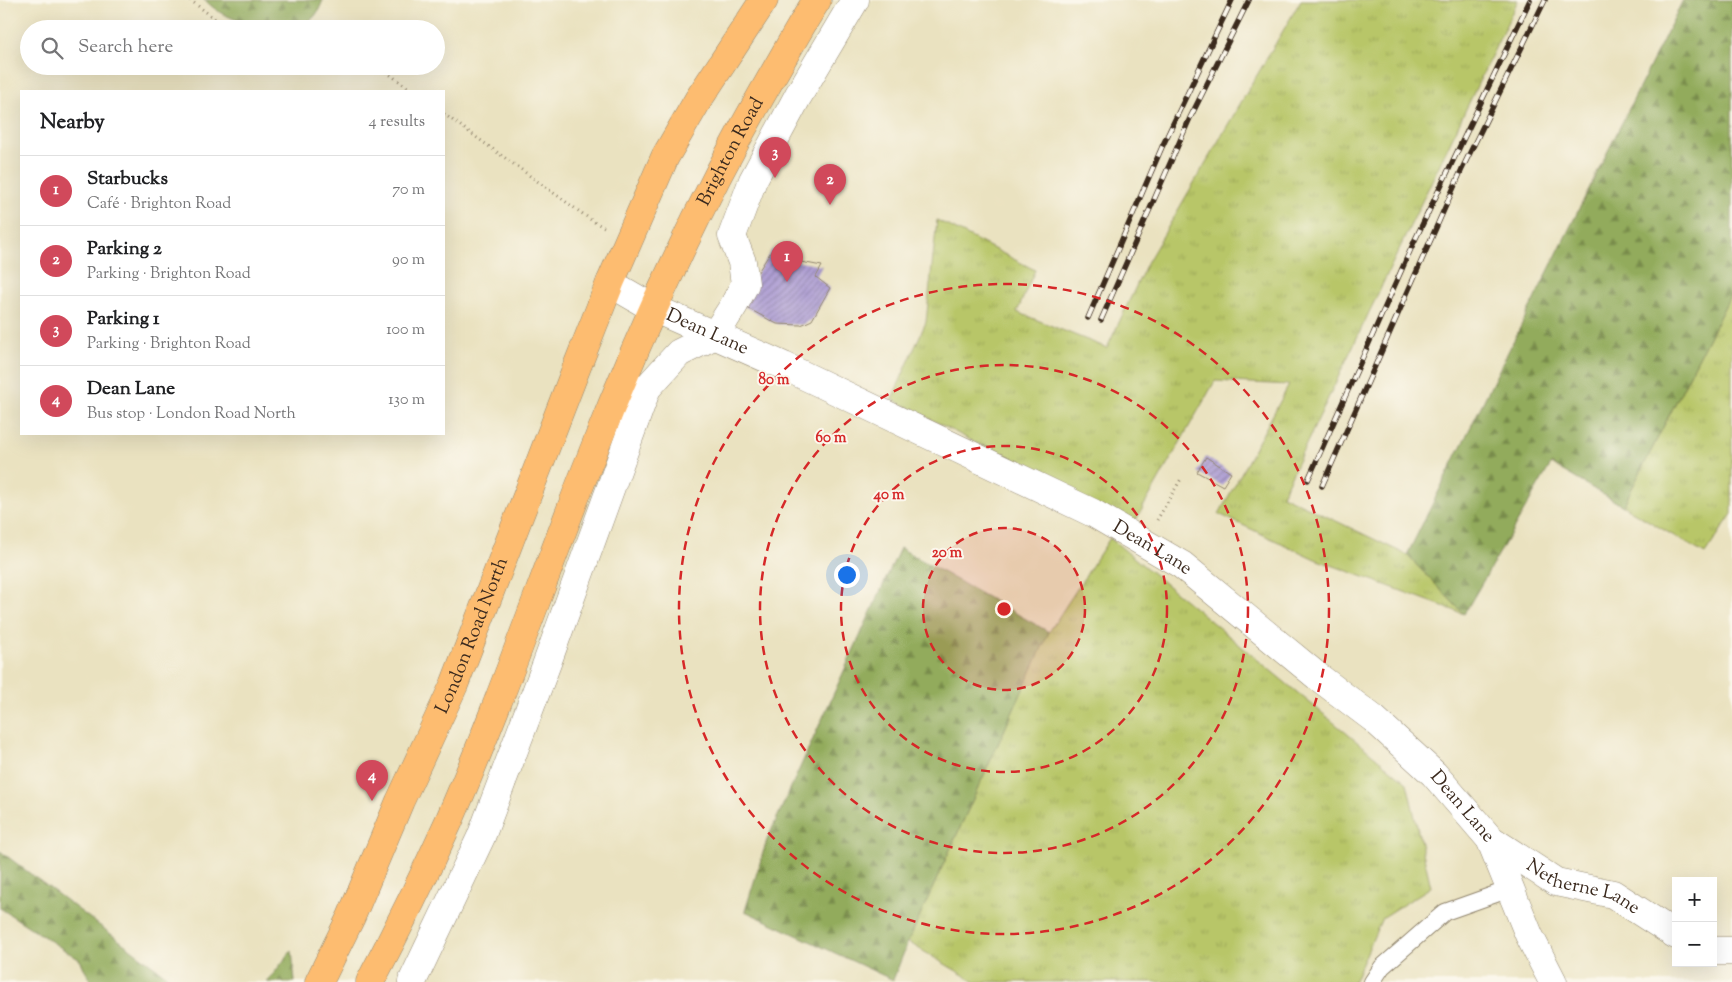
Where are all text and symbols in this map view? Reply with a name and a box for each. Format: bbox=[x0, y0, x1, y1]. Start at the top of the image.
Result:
search box bbox=[20, 20, 445, 75]
icon: search bbox=[38, 34, 66, 62]
text: Search here bbox=[78, 34, 173, 61]
street label: Brighton Road bbox=[691, 92, 771, 211]
text: Nearby bbox=[40, 108, 105, 138]
text: 4 results bbox=[369, 111, 425, 134]
pin: 3 bbox=[759, 137, 791, 178]
pin: 2 bbox=[814, 164, 846, 205]
text: Starbucks bbox=[87, 166, 168, 193]
text: 1 bbox=[53, 179, 59, 202]
text: 70 m bbox=[392, 179, 425, 202]
text: Café · Brighton Road bbox=[87, 193, 231, 216]
text: Parking 2 bbox=[87, 236, 162, 263]
pin: 1 bbox=[771, 241, 803, 282]
text: 2 bbox=[52, 249, 60, 272]
text: 90 m bbox=[392, 249, 425, 272]
text: Parking · Brighton Road bbox=[87, 263, 251, 286]
street label: Dean Lane bbox=[661, 302, 753, 362]
text: Parking 1 bbox=[87, 306, 160, 333]
text: 3 bbox=[53, 319, 59, 342]
text: 100 m bbox=[386, 319, 425, 342]
text: Parking · Brighton Road bbox=[87, 333, 251, 356]
text: 80 m bbox=[758, 370, 790, 391]
text: Dean Lane bbox=[87, 376, 175, 403]
text: 4 bbox=[52, 389, 60, 412]
text: 130 m bbox=[388, 389, 425, 412]
text: Bus stop · London Road North bbox=[87, 403, 296, 426]
text: 60 m bbox=[816, 428, 847, 449]
text: 40 m bbox=[873, 485, 905, 506]
street label: Dean Lane bbox=[1108, 514, 1198, 582]
text: 20 m bbox=[932, 543, 963, 564]
street label: London Road North bbox=[429, 554, 515, 718]
your location bbox=[834, 562, 860, 588]
centre of rings bbox=[995, 600, 1013, 618]
pin: 4 bbox=[356, 760, 388, 801]
street label: Dean Lane bbox=[1423, 765, 1501, 849]
street label: Netherne Lane bbox=[1521, 852, 1645, 922]
map controls bbox=[1672, 877, 1717, 967]
button: + bbox=[1672, 877, 1717, 922]
button: − bbox=[1672, 922, 1717, 967]

